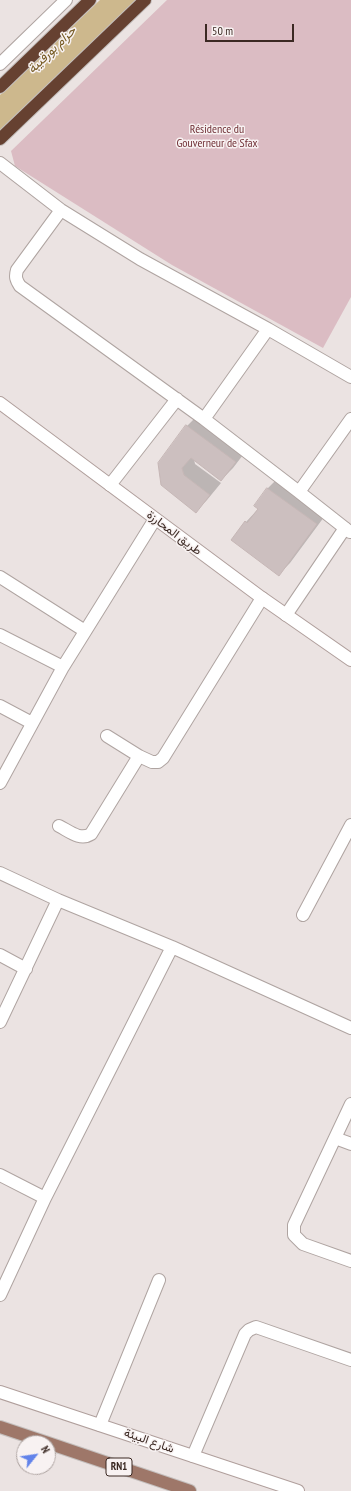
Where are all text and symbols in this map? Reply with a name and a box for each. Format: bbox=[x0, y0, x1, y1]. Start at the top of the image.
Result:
scale bar bbox=[207, 16, 296, 42]
water label: حزام بورقيبة bbox=[24, 23, 80, 77]
text: 50 m bbox=[212, 23, 233, 38]
park label: Résidence du Gouverneur de Sfax bbox=[176, 123, 258, 151]
street label: طريق المحارزة bbox=[144, 508, 204, 558]
street label: شارع البيئة bbox=[122, 1426, 176, 1456]
north arrow bbox=[16, 1435, 56, 1475]
text: N bbox=[38, 1443, 53, 1456]
road number: RN1 bbox=[106, 1458, 132, 1476]

